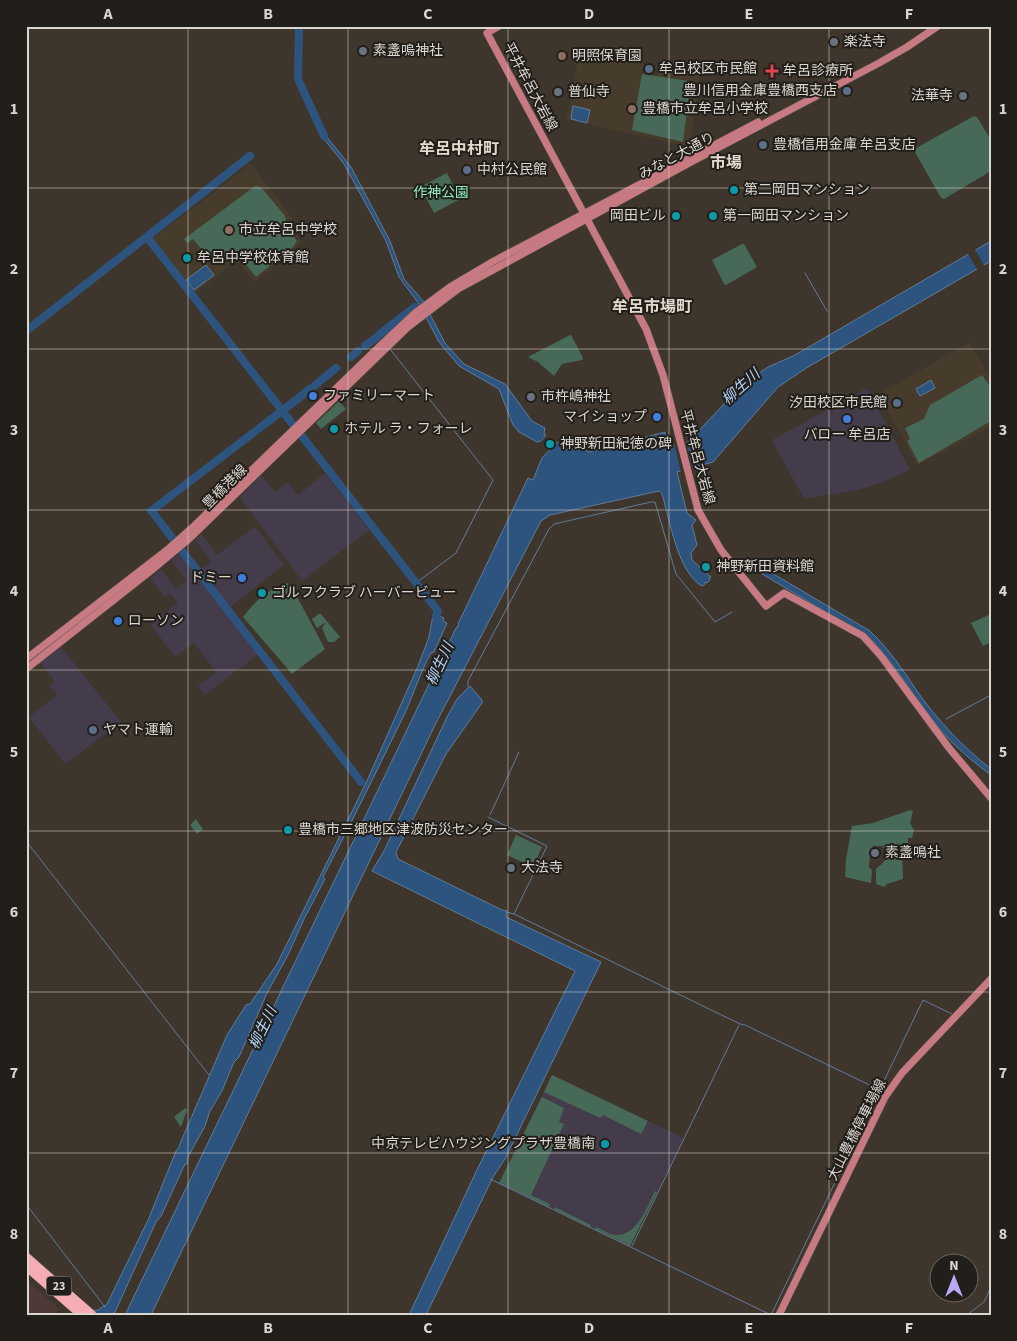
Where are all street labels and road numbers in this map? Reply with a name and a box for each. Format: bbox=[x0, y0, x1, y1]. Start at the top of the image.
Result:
street label: 平井牟呂大岩線 bbox=[498, 39, 562, 135]
street label: みなと大通り bbox=[635, 127, 719, 185]
street label: 平井牟呂大岩線 bbox=[675, 407, 719, 507]
street label: 豊橋港線 bbox=[198, 460, 252, 514]
street label: 大山豊橋停車場線 bbox=[823, 1076, 891, 1184]
road number: 23 bbox=[46, 1276, 72, 1295]

